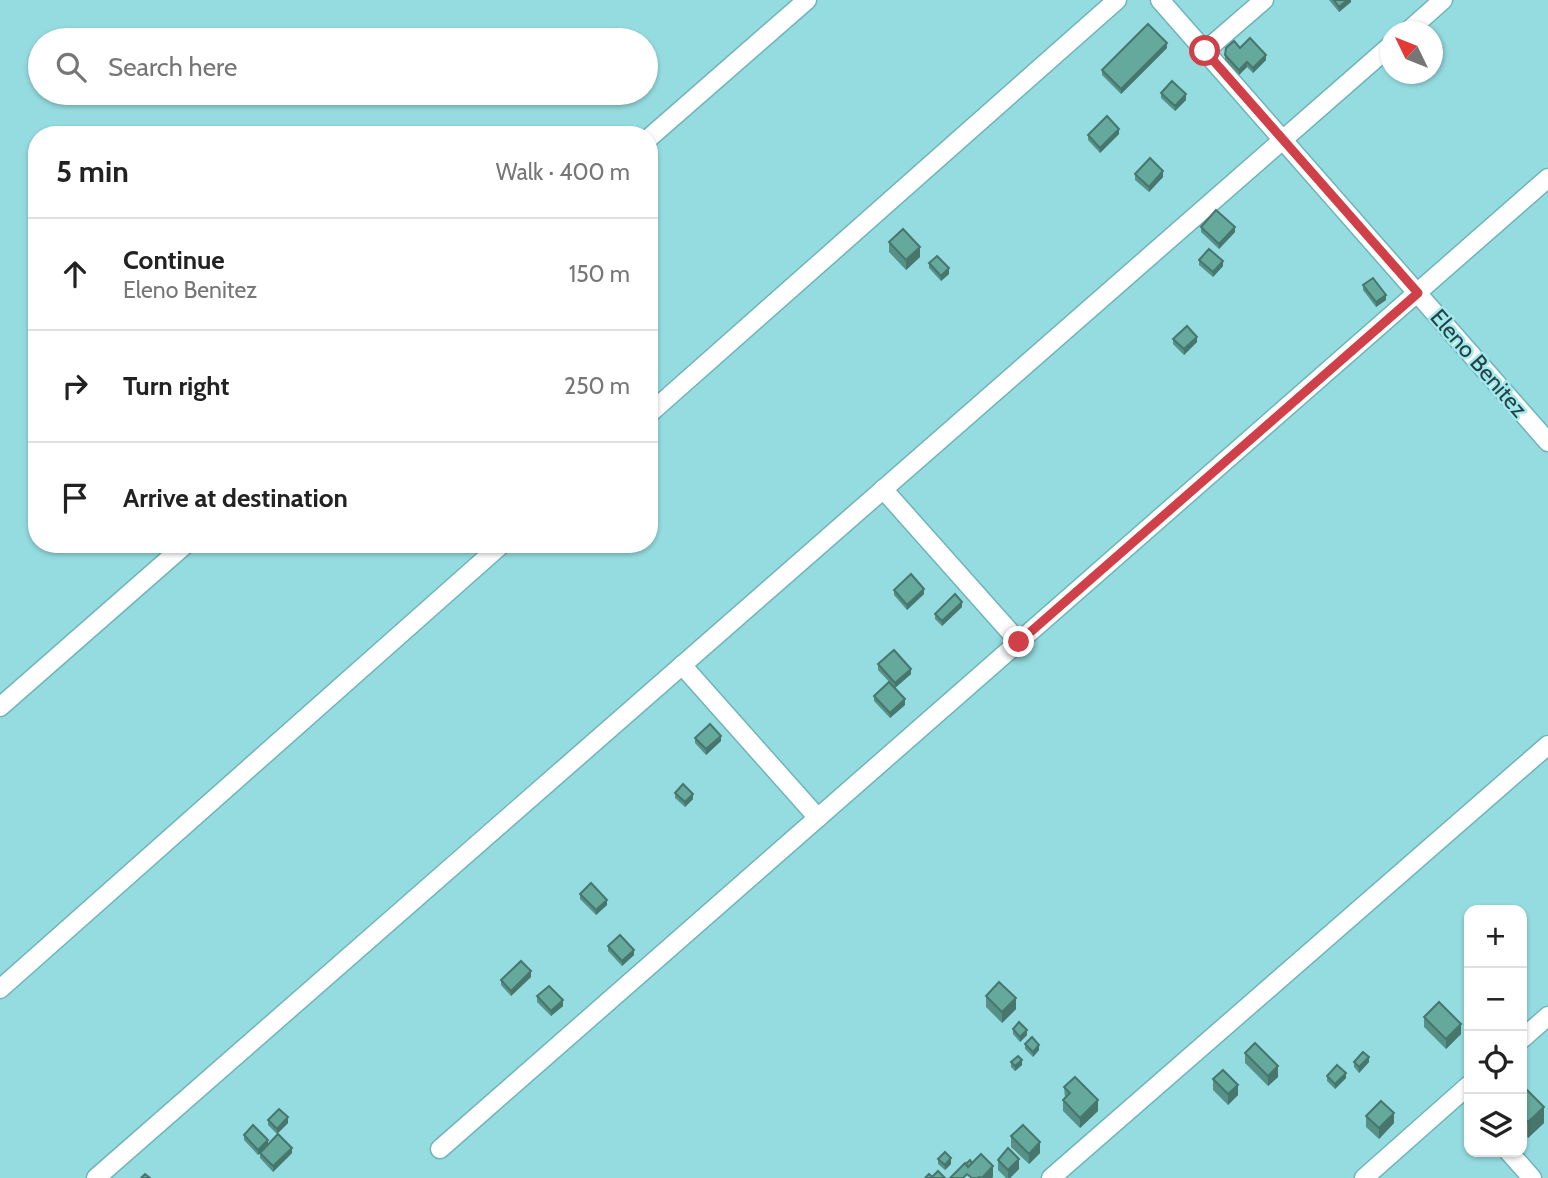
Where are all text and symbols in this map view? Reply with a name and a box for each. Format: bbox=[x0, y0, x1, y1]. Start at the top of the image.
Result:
north arrow bbox=[1380, 21, 1443, 84]
search box bbox=[28, 28, 658, 105]
route start bbox=[1189, 35, 1220, 66]
icon: search bbox=[52, 48, 90, 86]
text: Search here bbox=[108, 51, 237, 83]
text: 5 min bbox=[56, 153, 129, 190]
text: Walk · 400 m bbox=[496, 158, 630, 186]
text: Continue bbox=[123, 244, 225, 276]
icon: ahead bbox=[56, 255, 94, 293]
text: 150 m bbox=[569, 260, 630, 288]
text: Eleno Benitez bbox=[123, 276, 257, 304]
street label: Eleno Benitez bbox=[1424, 303, 1534, 423]
icon: right bbox=[56, 367, 94, 405]
text: Turn right bbox=[123, 370, 229, 402]
text: 250 m bbox=[564, 372, 630, 400]
icon: arrive bbox=[56, 479, 94, 517]
text: Arrive at destination bbox=[123, 482, 348, 514]
route end bbox=[1003, 626, 1034, 657]
map controls bbox=[1464, 905, 1527, 1157]
button: + bbox=[1464, 905, 1527, 968]
button: − bbox=[1464, 968, 1527, 1031]
button: locate bbox=[1464, 1031, 1527, 1094]
button: layers bbox=[1464, 1094, 1527, 1157]

